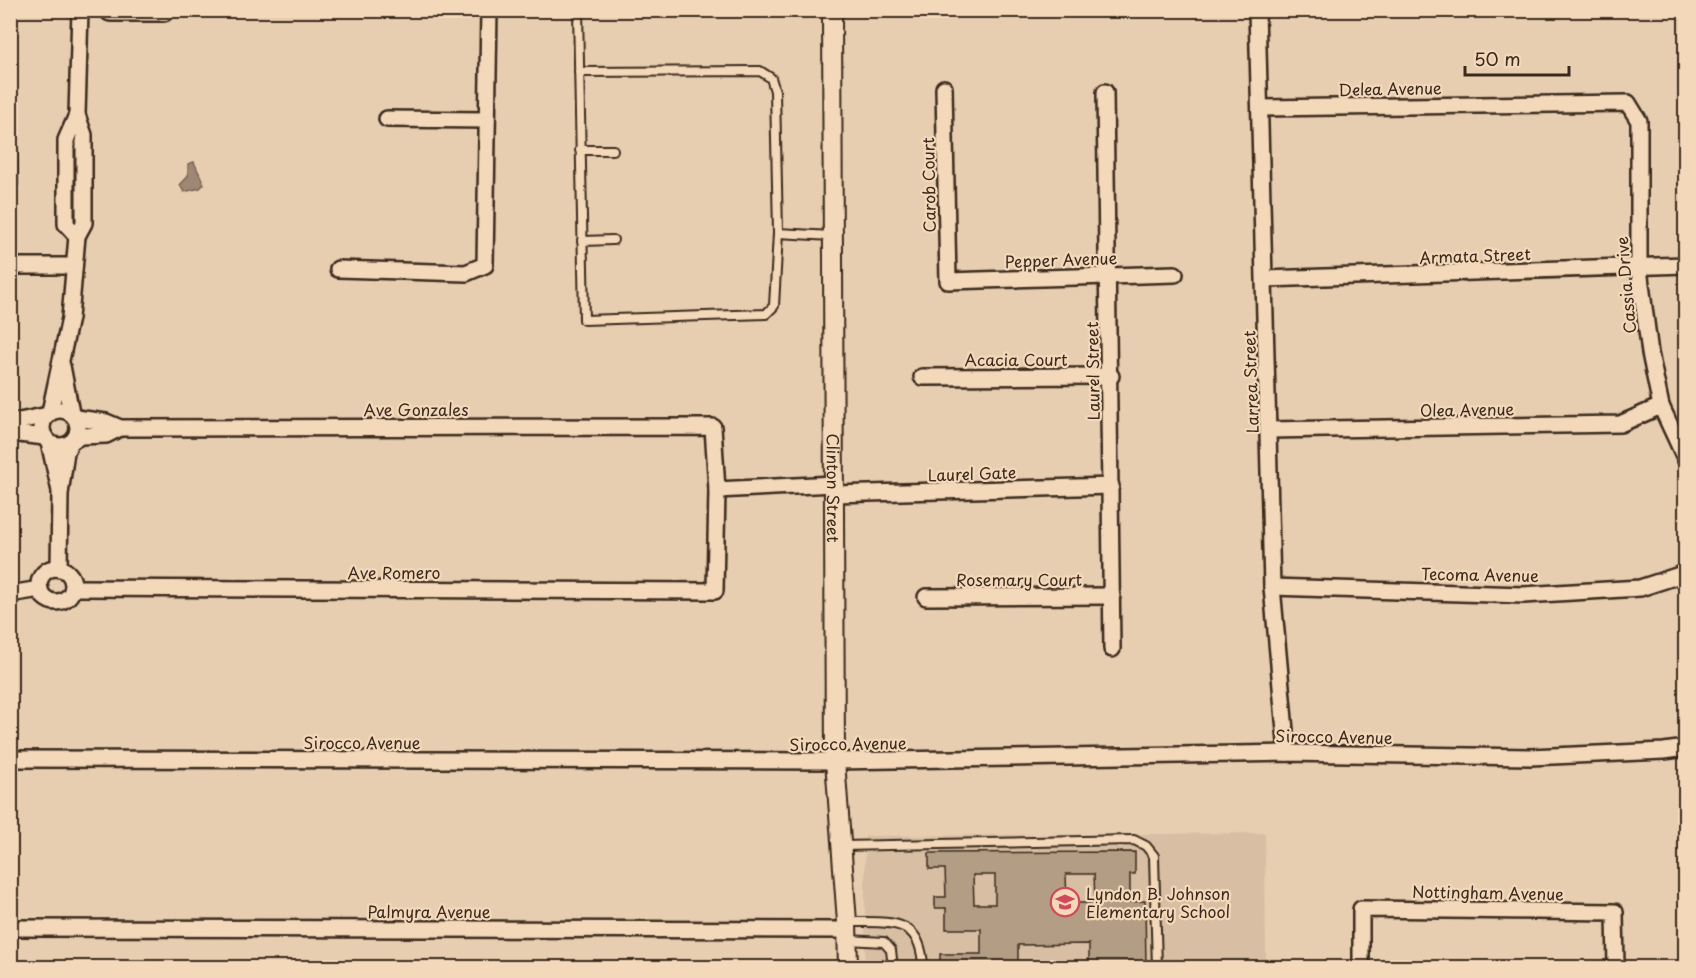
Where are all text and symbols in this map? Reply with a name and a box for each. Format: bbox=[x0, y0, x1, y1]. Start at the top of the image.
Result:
scale bar bbox=[1465, 39, 1568, 77]
text: 50 m bbox=[1474, 45, 1521, 72]
street label: Delea Avenue bbox=[1338, 75, 1442, 101]
street label: Carob Court bbox=[915, 137, 941, 233]
street label: Cassia Drive bbox=[1609, 235, 1641, 335]
street label: Armata Street bbox=[1419, 241, 1532, 269]
street label: Pepper Avenue bbox=[1004, 245, 1118, 273]
street label: Laurel Street bbox=[1079, 321, 1105, 421]
street label: Larrea Street bbox=[1236, 330, 1264, 434]
street label: Acacia Court bbox=[964, 347, 1068, 371]
street label: Olea Avenue bbox=[1420, 396, 1515, 422]
street label: Ave Gonzales bbox=[363, 397, 469, 421]
street label: Clinton Street bbox=[822, 433, 846, 543]
street label: Laurel Gate bbox=[927, 459, 1017, 487]
street label: Ave Romero bbox=[348, 560, 440, 584]
street label: Tecoma Avenue bbox=[1421, 561, 1539, 587]
street label: Rosemary Court bbox=[956, 567, 1083, 591]
street label: Sirocco Avenue bbox=[1275, 723, 1393, 749]
street label: Sirocco Avenue bbox=[303, 730, 421, 754]
street label: Sirocco Avenue bbox=[789, 730, 907, 756]
street label: Nottingham Avenue bbox=[1412, 879, 1564, 905]
place label: Lyndon B. Johnson Elementary School bbox=[1086, 881, 1230, 923]
school or university icon: Lyndon B. Johnson Elementary School bbox=[1049, 886, 1081, 918]
street label: Palmyra Avenue bbox=[367, 899, 491, 923]

